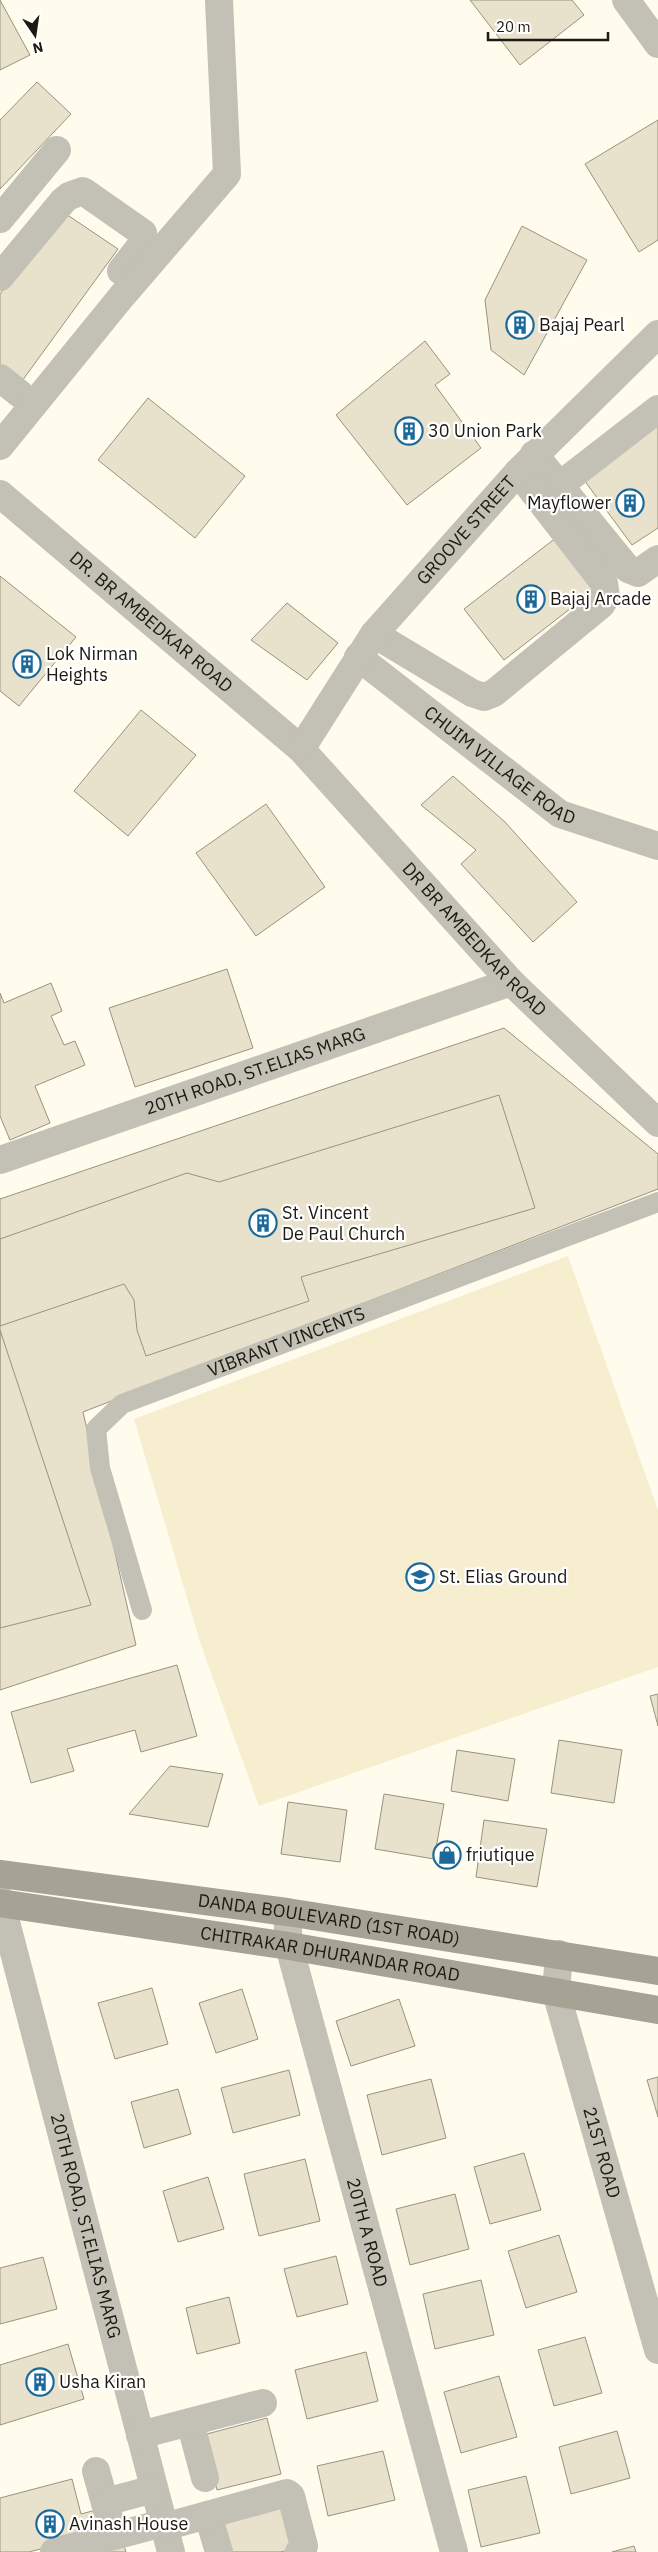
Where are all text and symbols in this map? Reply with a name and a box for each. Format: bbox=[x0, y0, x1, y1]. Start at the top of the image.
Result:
north arrow bbox=[10, 10, 60, 60]
scale bar bbox=[488, 10, 608, 42]
text: 20 m bbox=[496, 17, 531, 36]
text: N bbox=[31, 38, 45, 58]
building icon: Bajaj Pearl bbox=[505, 310, 535, 340]
place label: Bajaj Pearl bbox=[539, 313, 625, 336]
building icon: 30 Union Park bbox=[394, 416, 424, 446]
place label: 30 Union Park bbox=[428, 419, 542, 442]
street label: GROOVE STREET bbox=[411, 471, 520, 589]
building icon: Mayflower bbox=[615, 488, 645, 518]
place label: Mayflower bbox=[527, 491, 611, 514]
street label: DR. BR AMBEDKAR ROAD bbox=[65, 546, 238, 697]
building icon: Bajaj Arcade bbox=[516, 584, 546, 614]
place label: Bajaj Arcade bbox=[550, 587, 651, 610]
place label: Lok Nirman Heights bbox=[46, 642, 138, 686]
building icon: Lok Nirman Heights bbox=[12, 649, 42, 679]
street label: CHUIM VILLAGE ROAD bbox=[420, 701, 579, 829]
street label: DR BR AMBEDKAR ROAD bbox=[398, 857, 552, 1021]
street label: 20TH ROAD, ST.ELIAS MARG bbox=[141, 1022, 368, 1120]
place label: St. Vincent De Paul Church bbox=[282, 1201, 405, 1245]
building icon: St. Vincent De Paul Church bbox=[248, 1208, 278, 1238]
street label: VIBRANT VINCENTS bbox=[204, 1302, 368, 1382]
school or university icon: St. Elias Ground bbox=[405, 1562, 435, 1592]
place label: St. Elias Ground bbox=[439, 1565, 567, 1588]
shop icon: friutique bbox=[432, 1840, 462, 1870]
place label: friutique bbox=[466, 1843, 535, 1866]
street label: DANDA BOULEVARD (1ST ROAD) bbox=[196, 1888, 462, 1950]
street label: CHITRAKAR DHURANDAR ROAD bbox=[199, 1921, 462, 1986]
street label: 21ST ROAD bbox=[578, 2104, 626, 2201]
street label: 20TH ROAD, ST.ELIAS MARG bbox=[46, 2111, 127, 2341]
street label: 20TH A ROAD bbox=[342, 2175, 393, 2290]
building icon: Usha Kiran bbox=[25, 2367, 55, 2397]
place label: Usha Kiran bbox=[59, 2370, 146, 2393]
building icon: Avinash House bbox=[35, 2509, 65, 2539]
place label: Avinash House bbox=[69, 2512, 188, 2535]

